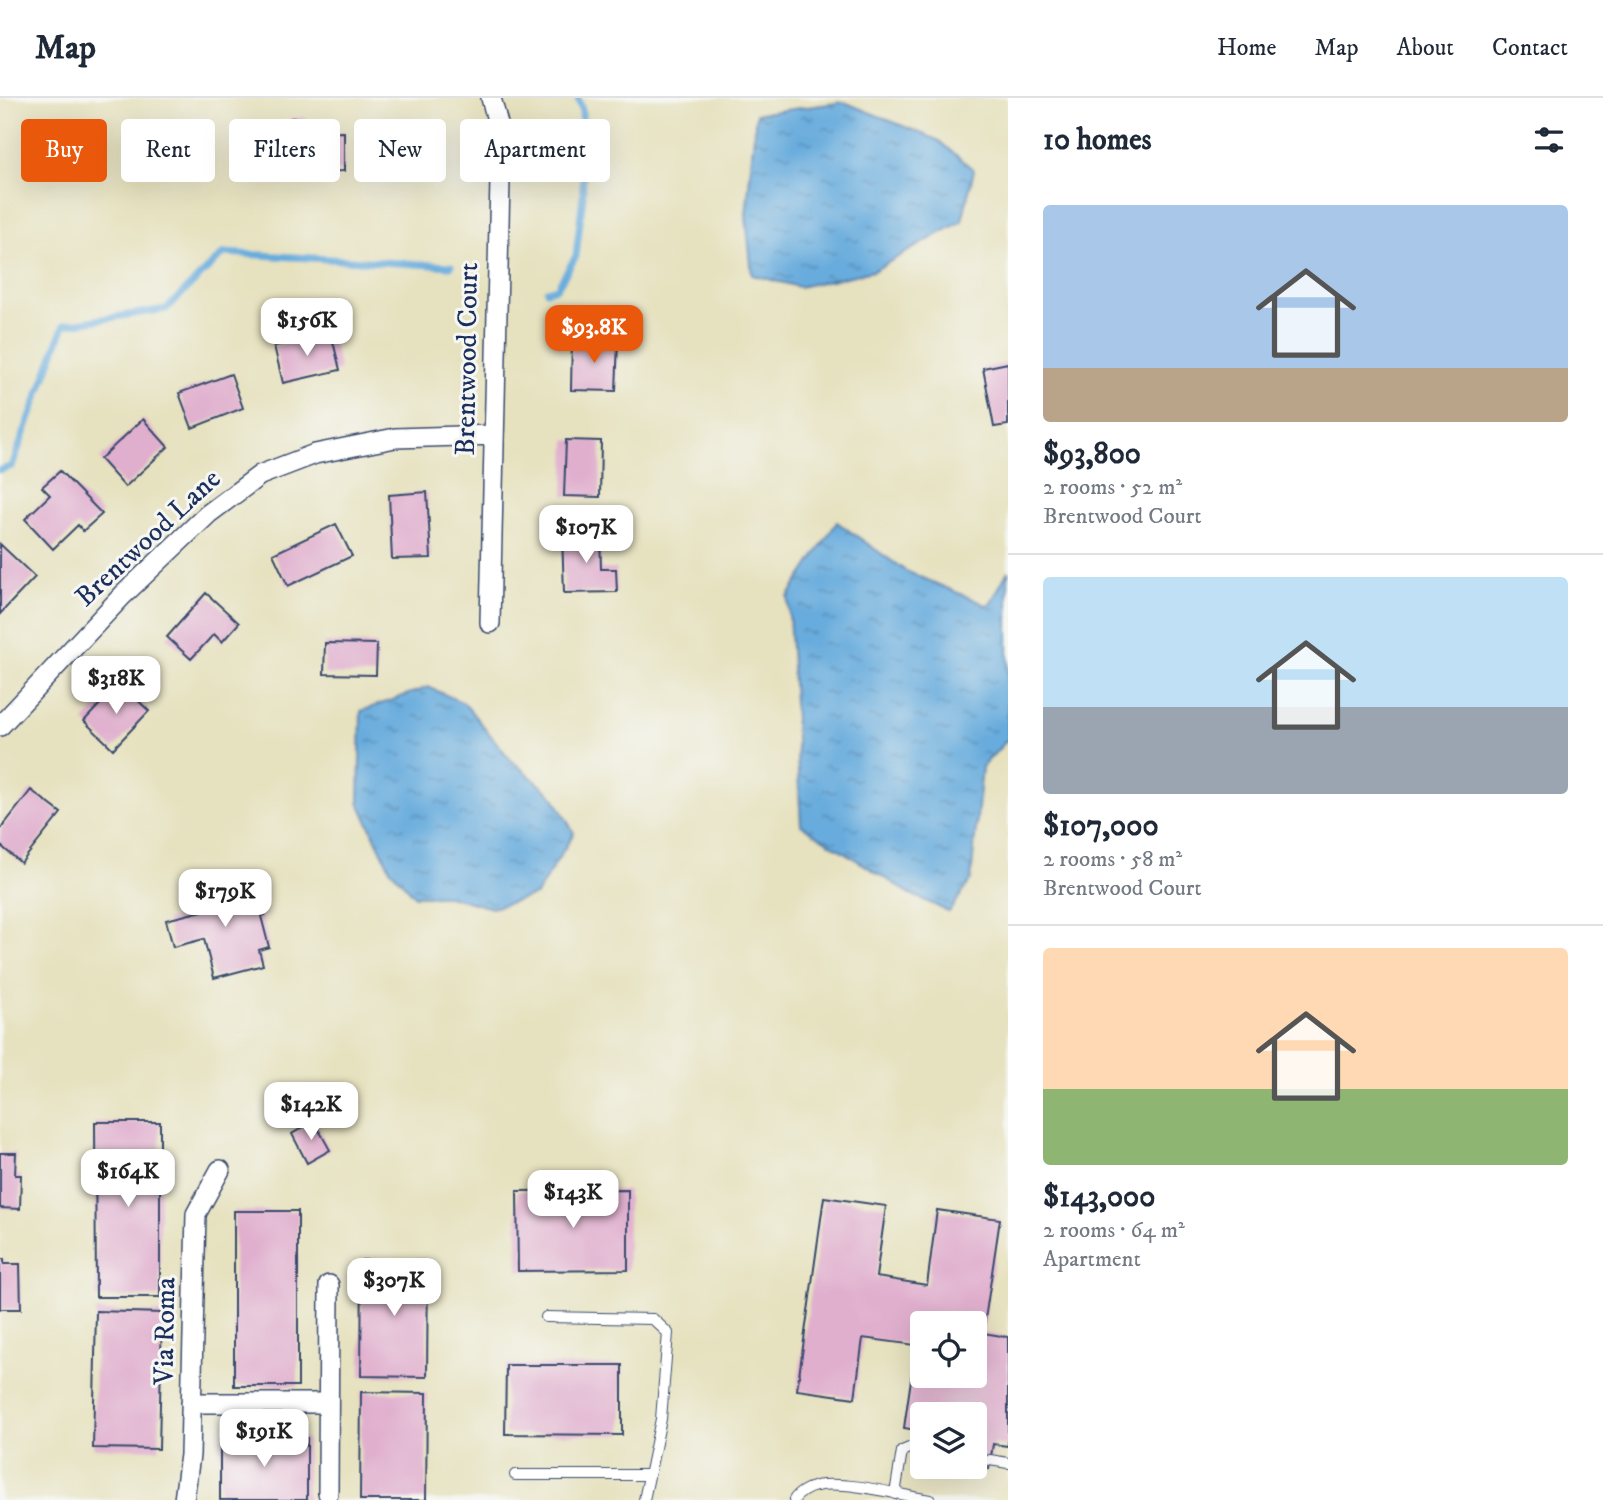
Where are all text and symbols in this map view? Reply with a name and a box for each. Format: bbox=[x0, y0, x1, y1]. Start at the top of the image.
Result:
text: Map bbox=[35, 28, 96, 69]
text: Home bbox=[1217, 33, 1276, 63]
text: Map bbox=[1314, 33, 1359, 63]
text: About bbox=[1397, 33, 1454, 63]
text: Contact bbox=[1492, 33, 1568, 63]
chip: Buy bbox=[21, 119, 107, 182]
chip: Rent bbox=[121, 119, 215, 182]
chip: Filters bbox=[229, 119, 340, 182]
chip: New bbox=[354, 119, 446, 182]
chip: Apartment bbox=[460, 119, 610, 182]
icon: filters bbox=[1530, 121, 1568, 159]
text: 10 homes bbox=[1043, 122, 1152, 159]
icon: home bbox=[1243, 250, 1369, 376]
street label: Brentwood Court bbox=[448, 262, 486, 456]
pin: $156K bbox=[258, 299, 356, 358]
text: $156K bbox=[277, 306, 337, 335]
pin: $93.8K bbox=[537, 306, 651, 365]
text: $93.8K bbox=[561, 313, 627, 342]
text: $93,800 bbox=[1043, 436, 1141, 473]
street label: Brentwood Lane bbox=[68, 462, 228, 614]
text: 2 rooms · 52 m² bbox=[1043, 473, 1182, 502]
text: Brentwood Court bbox=[1043, 502, 1202, 531]
pin: $107K bbox=[537, 505, 635, 565]
text: $107K bbox=[555, 513, 617, 542]
icon: home bbox=[1243, 622, 1369, 748]
pin: $318K bbox=[67, 656, 165, 716]
text: $318K bbox=[87, 664, 145, 693]
text: $107,000 bbox=[1043, 808, 1159, 845]
text: 2 rooms · 58 m² bbox=[1043, 845, 1182, 874]
pin: $179K bbox=[176, 870, 274, 929]
text: Brentwood Court bbox=[1043, 874, 1202, 903]
text: $179K bbox=[195, 877, 255, 906]
icon: home bbox=[1243, 993, 1369, 1119]
pin: $142K bbox=[262, 1082, 360, 1142]
text: $142K bbox=[280, 1090, 342, 1119]
pin: $164K bbox=[79, 1150, 177, 1209]
text: $164K bbox=[97, 1157, 159, 1186]
pin: $143K bbox=[524, 1170, 622, 1230]
text: $143K bbox=[544, 1178, 602, 1207]
text: $143,000 bbox=[1043, 1179, 1155, 1216]
text: 2 rooms · 64 m² bbox=[1043, 1216, 1185, 1245]
text: Apartment bbox=[1043, 1245, 1141, 1274]
pin: $307K bbox=[345, 1258, 443, 1318]
text: $307K bbox=[363, 1266, 425, 1295]
street label: Via Roma bbox=[147, 1277, 183, 1386]
map controls bbox=[910, 1311, 987, 1479]
button: locate bbox=[910, 1311, 987, 1388]
button: layers bbox=[910, 1402, 987, 1479]
pin: $191K bbox=[215, 1410, 313, 1469]
text: $191K bbox=[236, 1417, 292, 1446]

